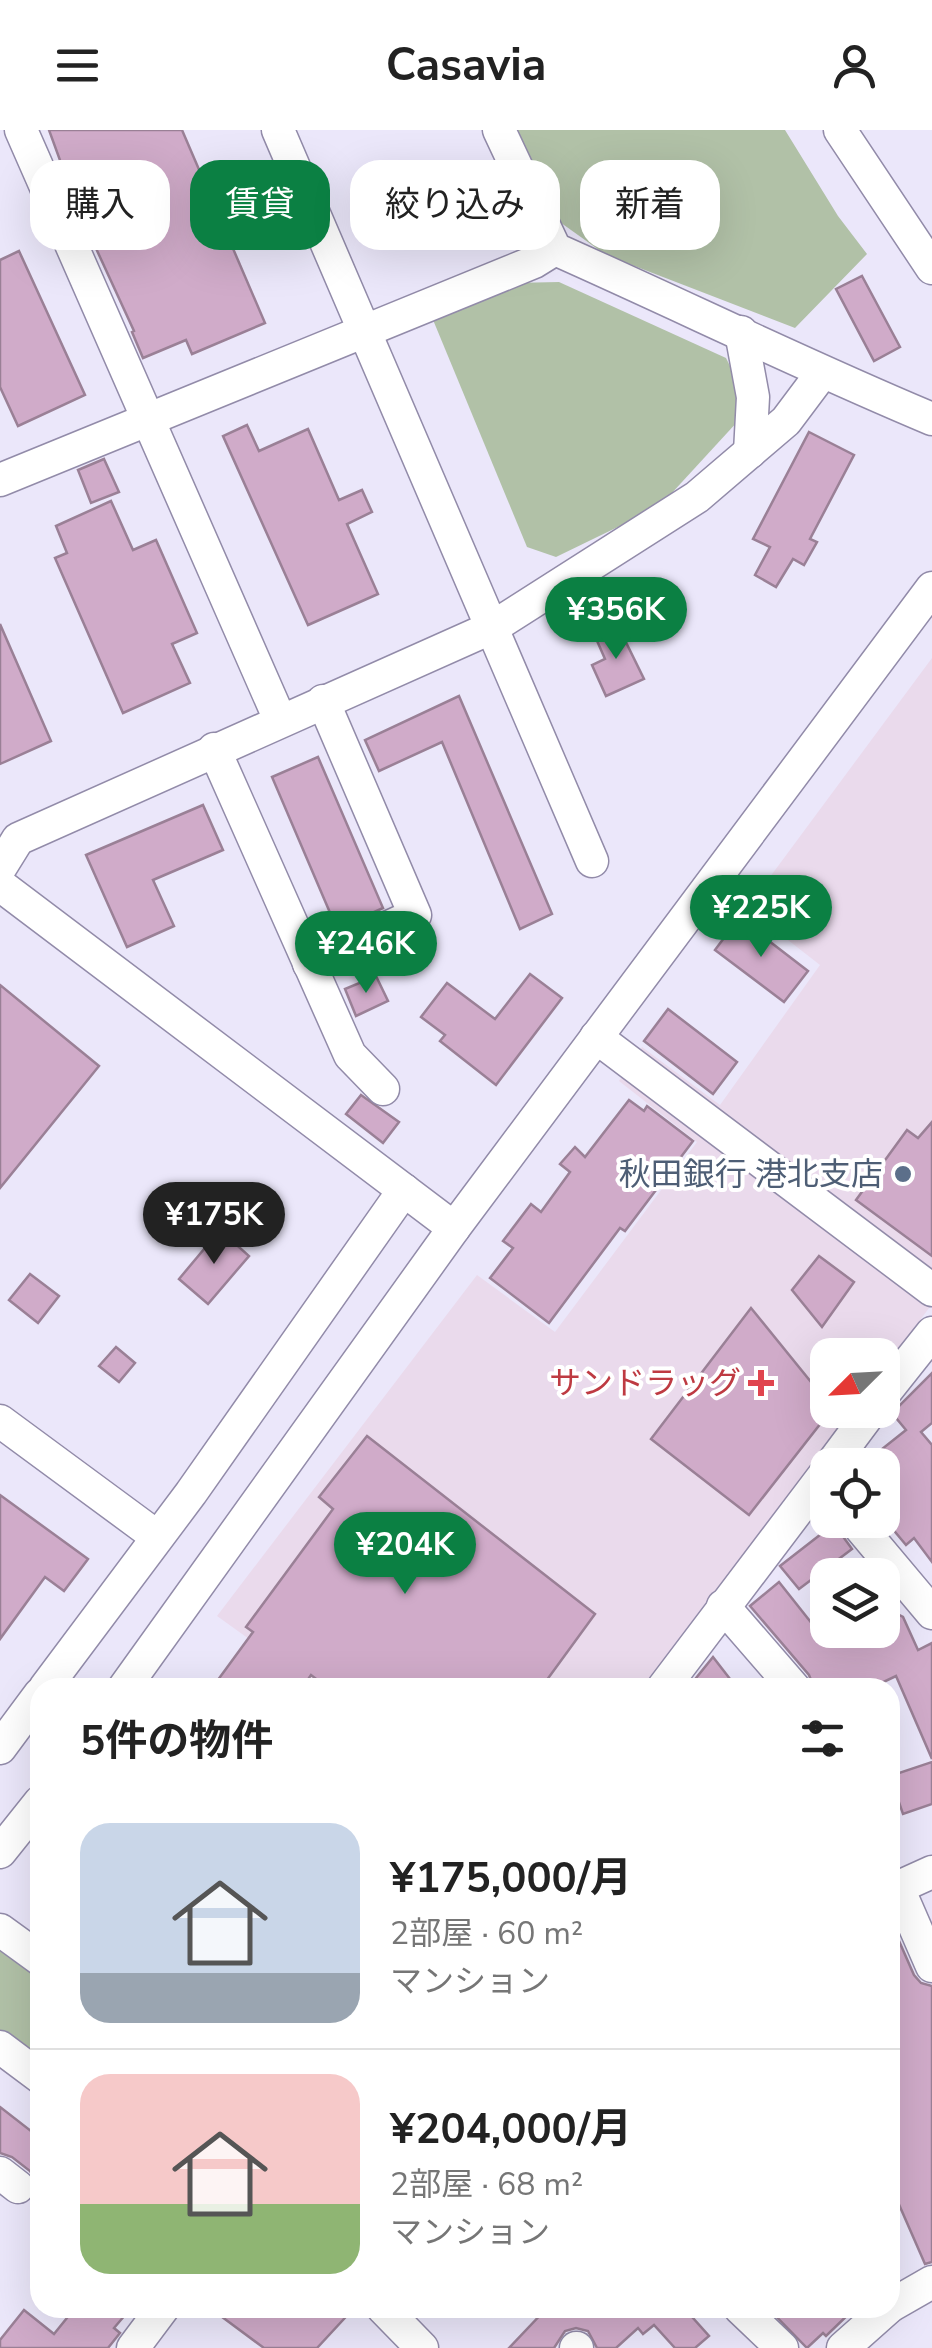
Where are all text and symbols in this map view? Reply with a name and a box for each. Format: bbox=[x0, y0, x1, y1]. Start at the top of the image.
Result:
text: Casavia bbox=[386, 35, 546, 96]
icon: menu bbox=[50, 38, 105, 93]
icon: person bbox=[827, 38, 882, 93]
chip: 購入 bbox=[30, 160, 170, 250]
chip: 賃貸 bbox=[190, 160, 330, 250]
chip: 絞り込み bbox=[350, 160, 560, 250]
chip: 新着 bbox=[580, 160, 720, 250]
pin: ¥356K bbox=[546, 577, 686, 662]
text: ¥356K bbox=[567, 588, 665, 631]
pin: ¥225K bbox=[691, 875, 831, 960]
text: ¥225K bbox=[712, 886, 810, 929]
pin: ¥246K bbox=[296, 911, 436, 996]
text: ¥246K bbox=[317, 922, 415, 965]
place label: 秋田銀行 港北支店 bbox=[619, 1153, 883, 1196]
marker: 秋田銀行 港北支店 bbox=[892, 1163, 914, 1185]
pin: ¥175K bbox=[144, 1182, 284, 1267]
text: ¥175K bbox=[165, 1193, 263, 1236]
north arrow bbox=[810, 1338, 900, 1428]
map controls bbox=[810, 1338, 900, 1648]
place label: サンドラッグ bbox=[549, 1362, 741, 1405]
marker: サンドラッグ bbox=[750, 1372, 772, 1394]
button: locate bbox=[810, 1448, 900, 1538]
pin: ¥204K bbox=[335, 1512, 475, 1597]
text: ¥204K bbox=[356, 1523, 454, 1566]
button: layers bbox=[810, 1558, 900, 1648]
icon: filters bbox=[795, 1711, 850, 1766]
text: 5件の物件 bbox=[80, 1713, 273, 1770]
text: ¥175,000/月 bbox=[390, 1850, 632, 1907]
icon: home bbox=[160, 1863, 280, 1983]
text: 2部屋 · 60 m² bbox=[390, 1912, 583, 1955]
text: マンション bbox=[390, 1960, 550, 2003]
text: ¥204,000/月 bbox=[390, 2101, 632, 2158]
icon: home bbox=[160, 2114, 280, 2234]
text: 2部屋 · 68 m² bbox=[390, 2163, 583, 2206]
text: マンション bbox=[390, 2211, 550, 2254]

